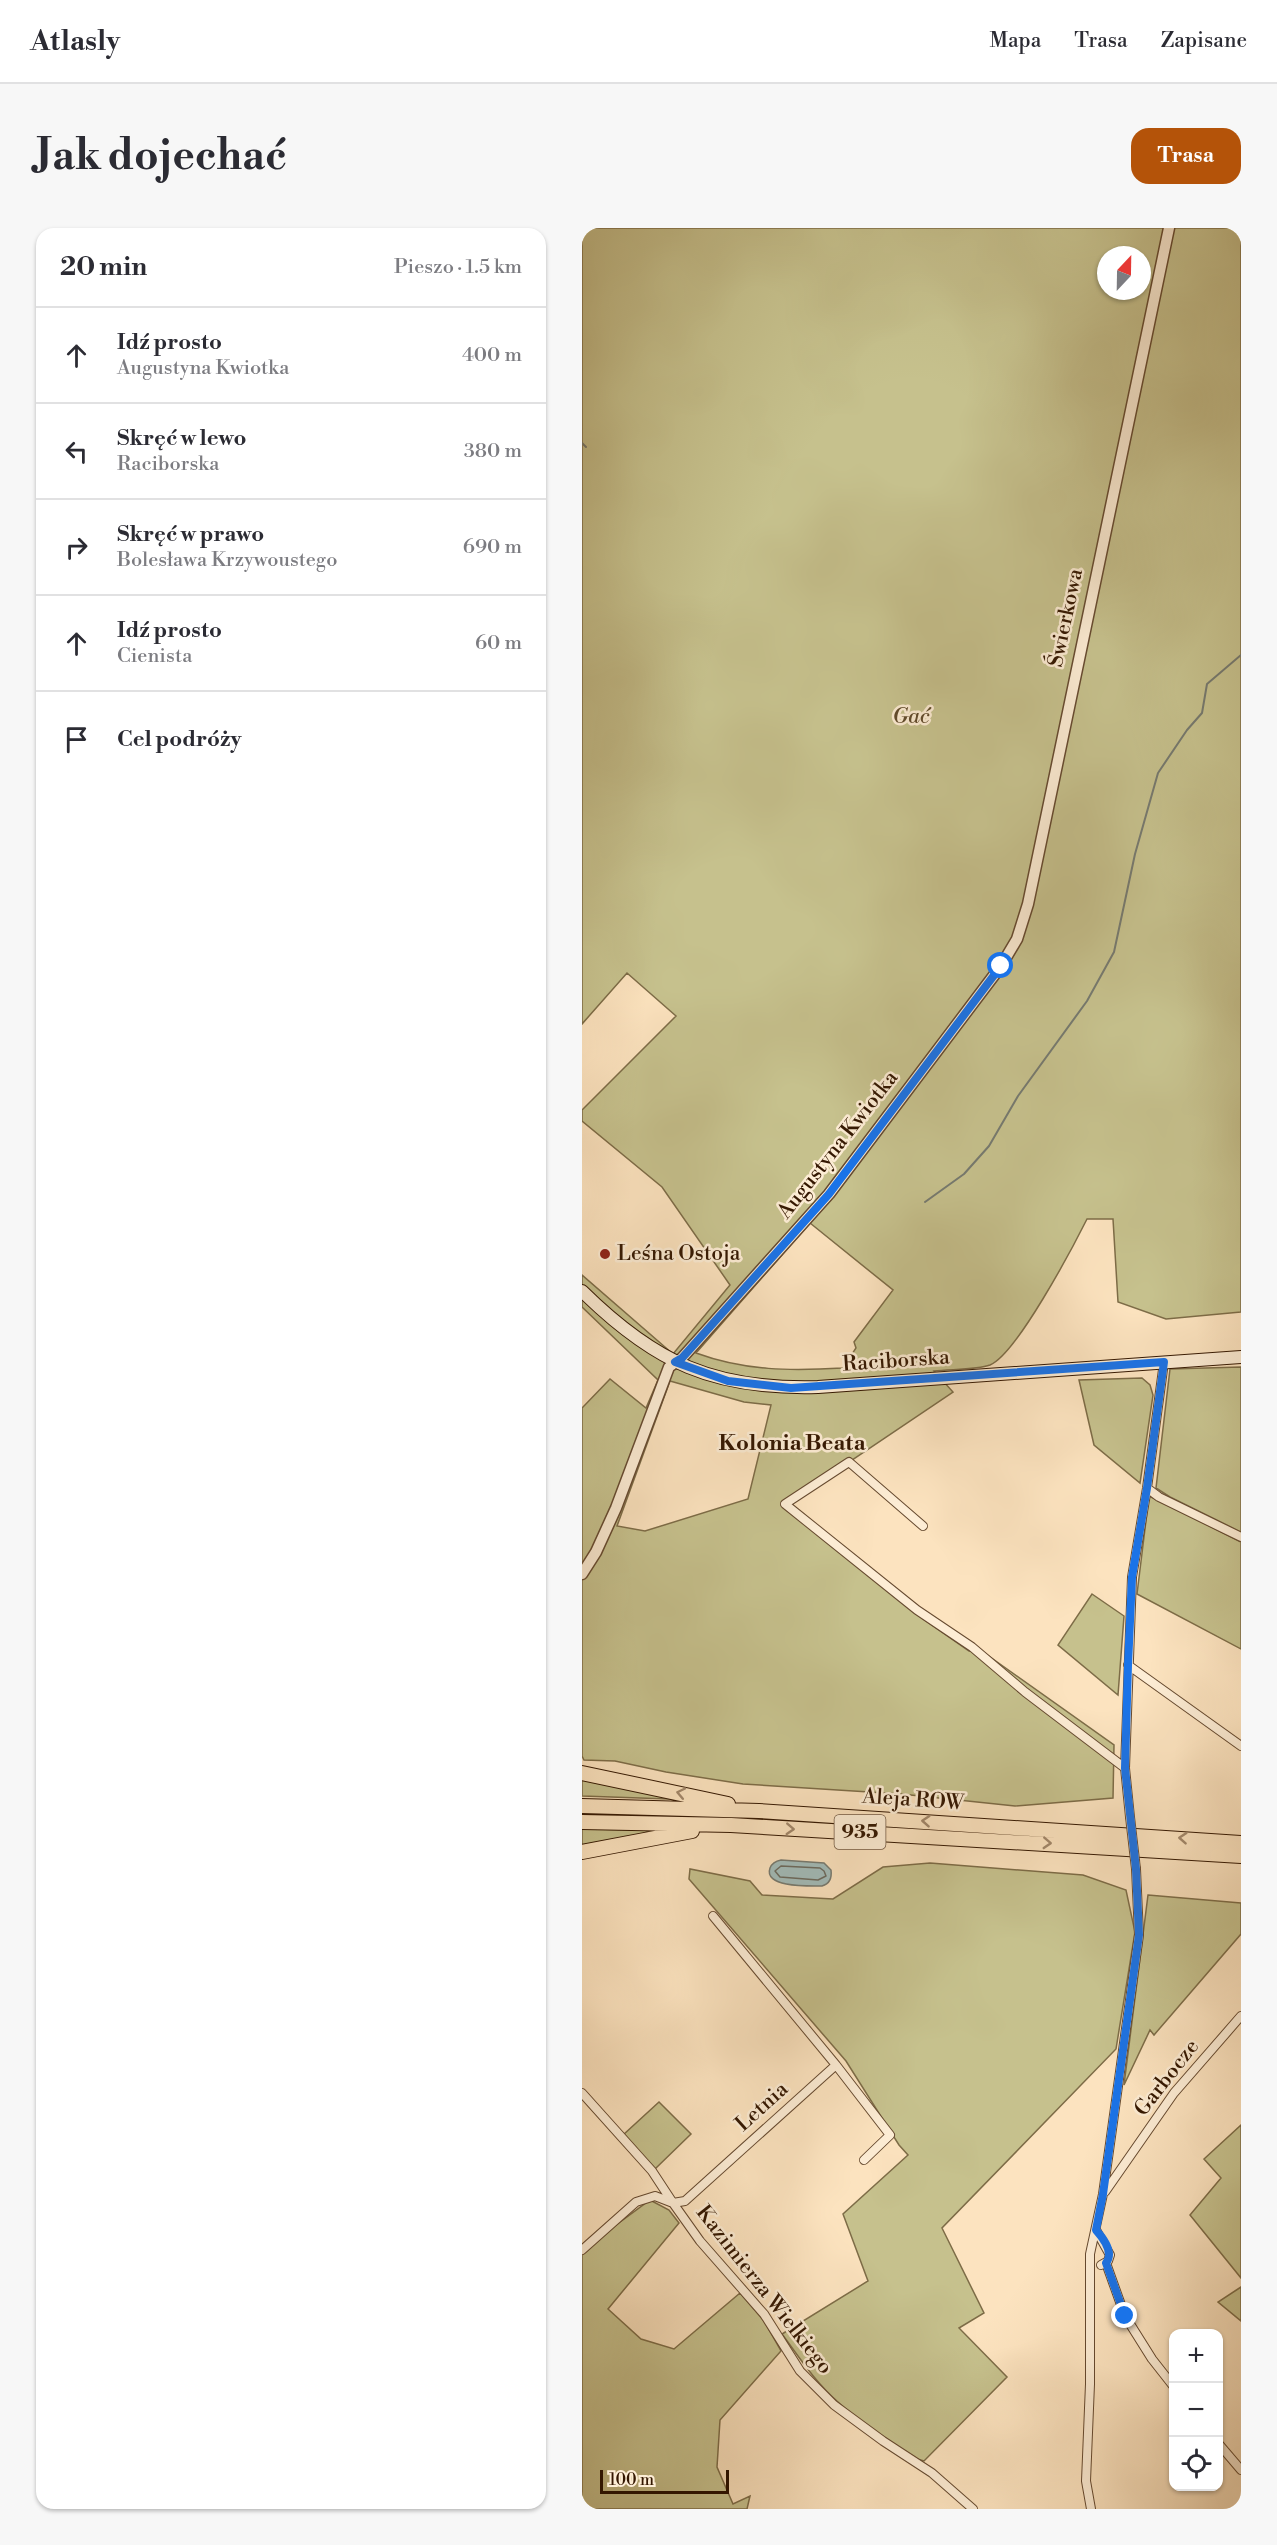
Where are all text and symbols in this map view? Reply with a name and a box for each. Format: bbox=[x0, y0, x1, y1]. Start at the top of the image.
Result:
text: Atlasly bbox=[30, 24, 120, 59]
text: Mapa bbox=[989, 28, 1041, 54]
text: Trasa bbox=[1074, 28, 1128, 54]
text: Zapisane bbox=[1161, 28, 1247, 54]
button: Trasa bbox=[1131, 128, 1241, 184]
text: Jak dojechać bbox=[36, 130, 287, 183]
north arrow bbox=[1097, 246, 1151, 300]
text: 20 min bbox=[60, 251, 147, 283]
text: Pieszo · 1.5 km bbox=[394, 255, 522, 280]
text: Idź prosto bbox=[117, 329, 222, 356]
icon: ahead bbox=[60, 339, 93, 372]
text: 400 m bbox=[462, 343, 522, 368]
text: Augustyna Kwiotka bbox=[117, 356, 289, 381]
text: Skręć w lewo bbox=[117, 425, 246, 452]
icon: left bbox=[60, 435, 93, 468]
text: 380 m bbox=[464, 439, 522, 464]
text: Raciborska bbox=[117, 452, 219, 477]
text: Skręć w prawo bbox=[117, 521, 264, 548]
icon: right bbox=[60, 531, 93, 564]
text: 690 m bbox=[463, 535, 522, 560]
text: Bolesława Krzywoustego bbox=[117, 548, 337, 573]
street label: Świerkowa bbox=[1040, 565, 1089, 670]
text: Idź prosto bbox=[117, 617, 222, 644]
icon: ahead bbox=[60, 627, 93, 660]
text: 60 m bbox=[475, 631, 522, 656]
text: Cienista bbox=[117, 644, 192, 669]
park label: Gać bbox=[892, 704, 932, 730]
icon: arrive bbox=[60, 723, 93, 756]
text: Cel podróży bbox=[117, 726, 241, 753]
route start bbox=[987, 952, 1013, 978]
street label: Augustyna Kwiotka bbox=[771, 1065, 904, 1225]
place label: Leśna Ostoja bbox=[617, 1241, 741, 1267]
marker: Leśna Ostoja bbox=[598, 1247, 612, 1261]
street label: Raciborska bbox=[841, 1344, 951, 1378]
district label: Kolonia Beata bbox=[718, 1430, 867, 1457]
street label: Aleja ROW bbox=[860, 1783, 966, 1817]
one-way arrow bbox=[677, 1787, 687, 1800]
road number: 935 bbox=[834, 1815, 886, 1849]
one-way arrow bbox=[921, 1815, 930, 1828]
one-way arrow bbox=[785, 1822, 794, 1835]
one-way arrow bbox=[1178, 1832, 1187, 1845]
one-way arrow bbox=[1042, 1837, 1051, 1850]
street label: Garbocze bbox=[1129, 2035, 1205, 2121]
street label: Letnia bbox=[730, 2076, 794, 2137]
street label: Kazimierza Wielkiego bbox=[690, 2200, 838, 2380]
route end bbox=[1111, 2302, 1137, 2328]
map controls bbox=[1169, 2329, 1223, 2491]
button: + bbox=[1169, 2329, 1223, 2383]
button: − bbox=[1169, 2383, 1223, 2437]
button: locate bbox=[1169, 2437, 1223, 2491]
scale bar bbox=[600, 2467, 729, 2494]
text: 100 m bbox=[609, 2470, 654, 2490]

